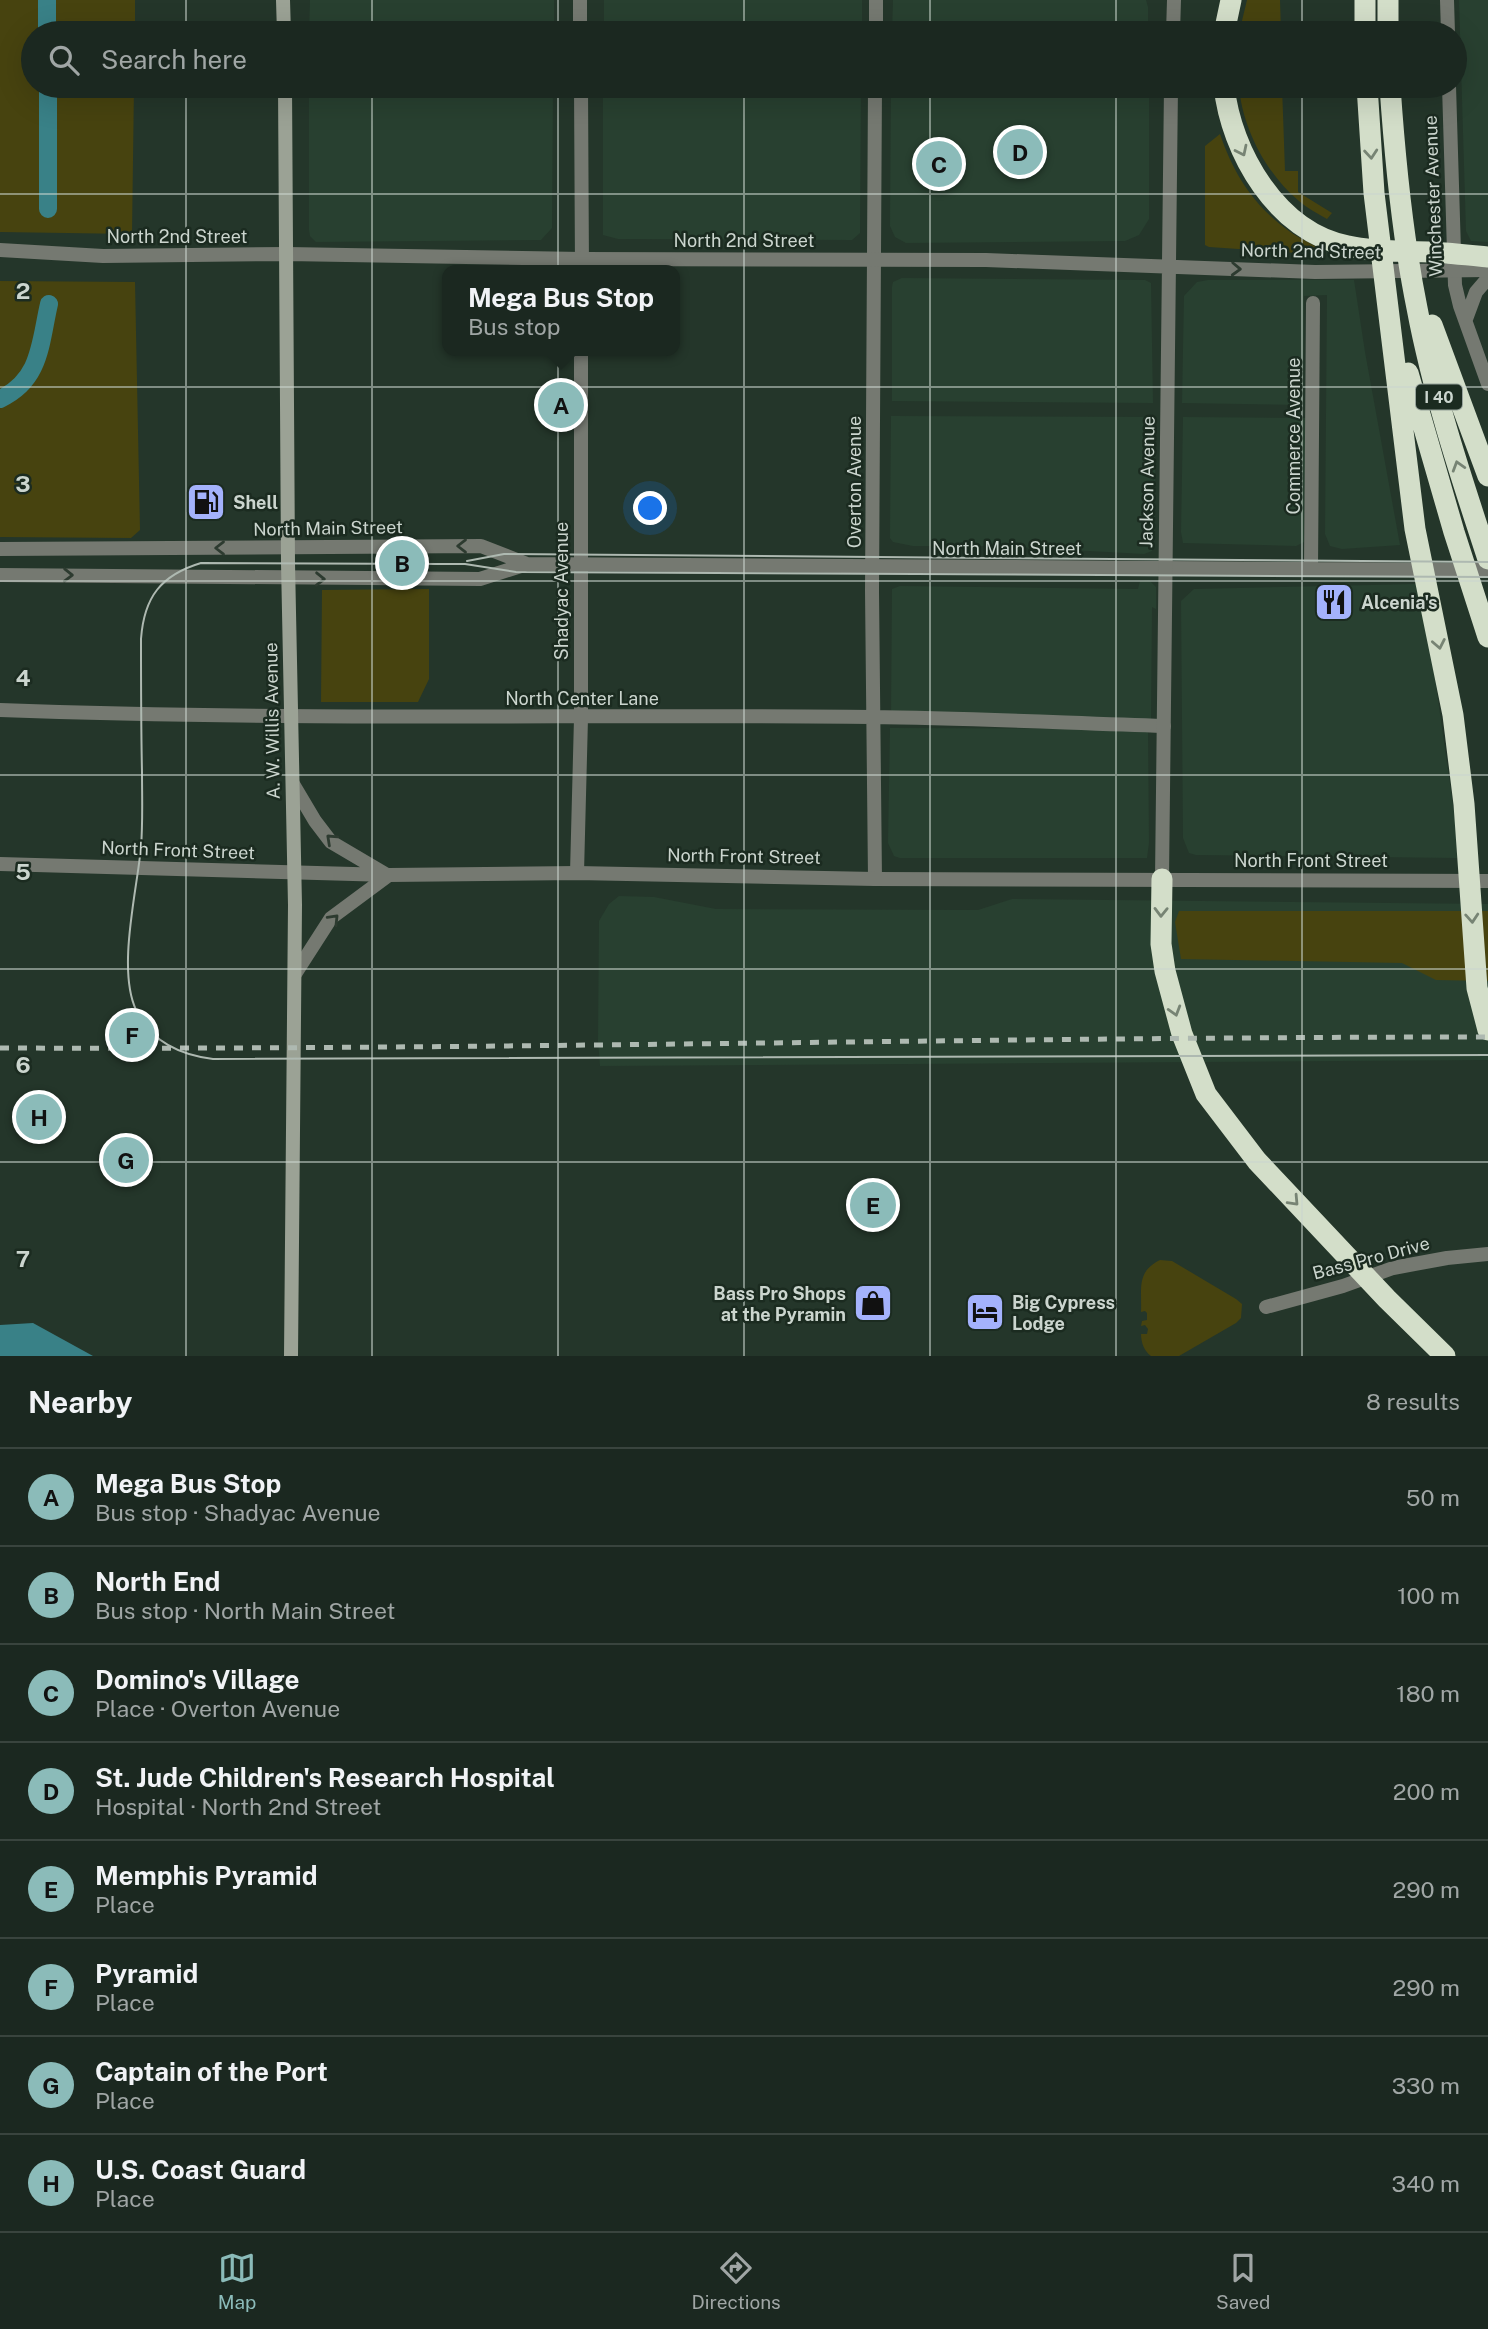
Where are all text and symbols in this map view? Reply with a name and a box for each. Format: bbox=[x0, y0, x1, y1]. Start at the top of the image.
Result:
search box bbox=[21, 21, 1467, 98]
icon: search bbox=[45, 41, 83, 79]
text: Search here bbox=[101, 44, 247, 75]
street label: Winchester Avenue bbox=[1420, 115, 1446, 277]
pin: D bbox=[997, 126, 1043, 178]
pin: C bbox=[916, 138, 962, 190]
one-way arrow bbox=[1234, 144, 1248, 156]
one-way arrow bbox=[1363, 149, 1378, 160]
street label: North 2nd Street bbox=[107, 226, 247, 247]
street label: North 2nd Street bbox=[674, 230, 814, 251]
street label: North 2nd Street bbox=[1240, 239, 1382, 263]
one-way arrow bbox=[1231, 262, 1242, 277]
popup bbox=[442, 265, 680, 356]
text: 2 bbox=[16, 277, 30, 304]
text: Mega Bus Stop bbox=[468, 282, 654, 313]
text: Bus stop bbox=[468, 313, 561, 340]
street label: Commerce Avenue bbox=[1283, 358, 1304, 514]
pin: A bbox=[538, 379, 584, 431]
road number: I 40 bbox=[1416, 384, 1462, 410]
street label: Overton Avenue bbox=[844, 416, 865, 548]
street label: Jackson Avenue bbox=[1135, 416, 1159, 548]
one-way arrow bbox=[1452, 460, 1466, 473]
text: 3 bbox=[15, 470, 31, 497]
fuel station icon: Shell bbox=[185, 481, 227, 523]
your location bbox=[633, 491, 667, 525]
place label: Shell bbox=[233, 492, 278, 513]
street label: North Main Street bbox=[253, 516, 403, 540]
street label: Shadyac Avenue bbox=[551, 522, 572, 660]
pin: B bbox=[379, 537, 425, 589]
one-way arrow bbox=[456, 538, 466, 554]
street label: North Main Street bbox=[932, 538, 1082, 559]
one-way arrow bbox=[214, 540, 224, 556]
one-way arrow bbox=[63, 568, 74, 583]
one-way arrow bbox=[315, 571, 326, 587]
restaurant icon: Alcenia's bbox=[1313, 581, 1355, 623]
place label: Alcenia's bbox=[1361, 592, 1437, 613]
one-way arrow bbox=[1431, 638, 1446, 650]
street label: A. W. Willis Avenue bbox=[260, 642, 284, 800]
text: 4 bbox=[15, 664, 31, 691]
street label: North Center Lane bbox=[505, 688, 659, 709]
one-way arrow bbox=[327, 835, 340, 847]
street label: North Front Street bbox=[101, 837, 255, 863]
street label: North Front Street bbox=[667, 844, 821, 868]
street label: North Front Street bbox=[1234, 850, 1388, 871]
text: 5 bbox=[15, 858, 31, 885]
one-way arrow bbox=[1154, 906, 1169, 917]
one-way arrow bbox=[1464, 913, 1479, 924]
one-way arrow bbox=[326, 914, 338, 927]
one-way arrow bbox=[1167, 1004, 1181, 1016]
pin: F bbox=[109, 1009, 155, 1061]
text: 6 bbox=[15, 1051, 31, 1078]
pin: H bbox=[16, 1091, 62, 1143]
pin: G bbox=[103, 1134, 149, 1186]
pin: E bbox=[850, 1179, 896, 1231]
one-way arrow bbox=[1286, 1192, 1299, 1205]
street label: Bass Pro Drive bbox=[1310, 1232, 1432, 1284]
text: 7 bbox=[16, 1245, 30, 1272]
shop icon: Bass Pro Shops at the Pyramin bbox=[852, 1282, 894, 1324]
place label: Bass Pro Shops at the Pyramin bbox=[713, 1283, 846, 1325]
hotel icon: Big Cypress Lodge bbox=[964, 1291, 1006, 1333]
place label: Big Cypress Lodge bbox=[1012, 1292, 1115, 1334]
text: Nearby bbox=[28, 1384, 132, 1420]
text: 8 results bbox=[1366, 1388, 1460, 1415]
text: Mega Bus Stop bbox=[95, 1468, 281, 1499]
text: A bbox=[43, 1484, 59, 1511]
text: 50 m bbox=[1406, 1484, 1460, 1511]
text: Bus stop · Shadyac Avenue bbox=[95, 1499, 381, 1526]
text: North End bbox=[95, 1566, 220, 1597]
text: B bbox=[43, 1582, 59, 1609]
text: 100 m bbox=[1397, 1582, 1460, 1609]
text: Bus stop · North Main Street bbox=[95, 1597, 395, 1624]
text: Domino's Village bbox=[95, 1664, 300, 1695]
text: C bbox=[43, 1680, 59, 1707]
text: 180 m bbox=[1396, 1680, 1460, 1707]
text: Place · Overton Avenue bbox=[95, 1695, 340, 1722]
text: St. Jude Children's Research Hospital bbox=[95, 1762, 555, 1793]
text: D bbox=[43, 1778, 59, 1805]
text: 200 m bbox=[1393, 1778, 1460, 1805]
text: Hospital · North 2nd Street bbox=[95, 1793, 381, 1820]
text: Memphis Pyramid bbox=[95, 1860, 318, 1891]
text: E bbox=[44, 1876, 58, 1903]
text: 290 m bbox=[1393, 1876, 1460, 1903]
text: Place bbox=[95, 1891, 155, 1918]
text: Pyramid bbox=[95, 1958, 198, 1989]
text: F bbox=[44, 1974, 58, 2001]
text: 290 m bbox=[1393, 1974, 1460, 2001]
text: Place bbox=[95, 1989, 155, 2016]
text: Captain of the Port bbox=[95, 2056, 328, 2087]
text: G bbox=[42, 2072, 60, 2099]
text: 330 m bbox=[1392, 2072, 1460, 2099]
text: Place bbox=[95, 2087, 155, 2114]
text: U.S. Coast Guard bbox=[95, 2154, 306, 2185]
text: H bbox=[42, 2170, 60, 2197]
text: 340 m bbox=[1392, 2170, 1460, 2197]
text: Place bbox=[95, 2185, 155, 2212]
tab: Map bbox=[218, 2249, 256, 2313]
tab: Directions bbox=[691, 2249, 781, 2313]
tab: Saved bbox=[1216, 2249, 1270, 2313]

